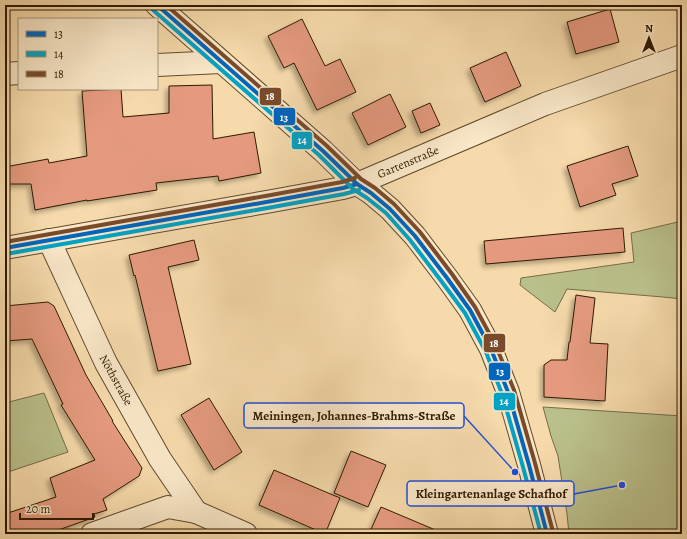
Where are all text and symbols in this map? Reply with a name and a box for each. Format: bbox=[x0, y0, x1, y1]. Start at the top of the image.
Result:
legend bbox=[18, 18, 158, 90]
north arrow bbox=[629, 18, 669, 58]
text: N bbox=[645, 21, 653, 36]
text: 13 bbox=[54, 26, 63, 42]
text: 14 bbox=[54, 46, 64, 62]
text: 18 bbox=[54, 66, 64, 82]
line badge: 18 bbox=[259, 87, 282, 106]
text: 18 bbox=[265, 89, 275, 104]
line badge: 13 bbox=[273, 107, 296, 126]
text: 13 bbox=[280, 110, 289, 125]
line badge: 14 bbox=[291, 131, 313, 150]
text: 14 bbox=[297, 133, 307, 148]
street label: Gartenstraße bbox=[375, 142, 441, 182]
line badge: 18 bbox=[483, 333, 506, 353]
text: 18 bbox=[489, 336, 499, 351]
street label: Nöthstraße bbox=[95, 352, 137, 408]
line badge: 13 bbox=[488, 362, 511, 381]
text: 13 bbox=[496, 364, 505, 379]
line badge: 14 bbox=[493, 392, 516, 411]
text: 14 bbox=[499, 394, 509, 409]
callout: Meiningen, Johannes-Brahms-Straße bbox=[244, 403, 464, 428]
text: Meiningen, Johannes-Brahms-Straße bbox=[253, 407, 455, 424]
callout: Kleingartenanlage Schafhof bbox=[407, 481, 574, 506]
text: Kleingartenanlage Schafhof bbox=[415, 485, 569, 502]
scale bar bbox=[20, 495, 93, 521]
text: 20 m bbox=[26, 501, 50, 517]

